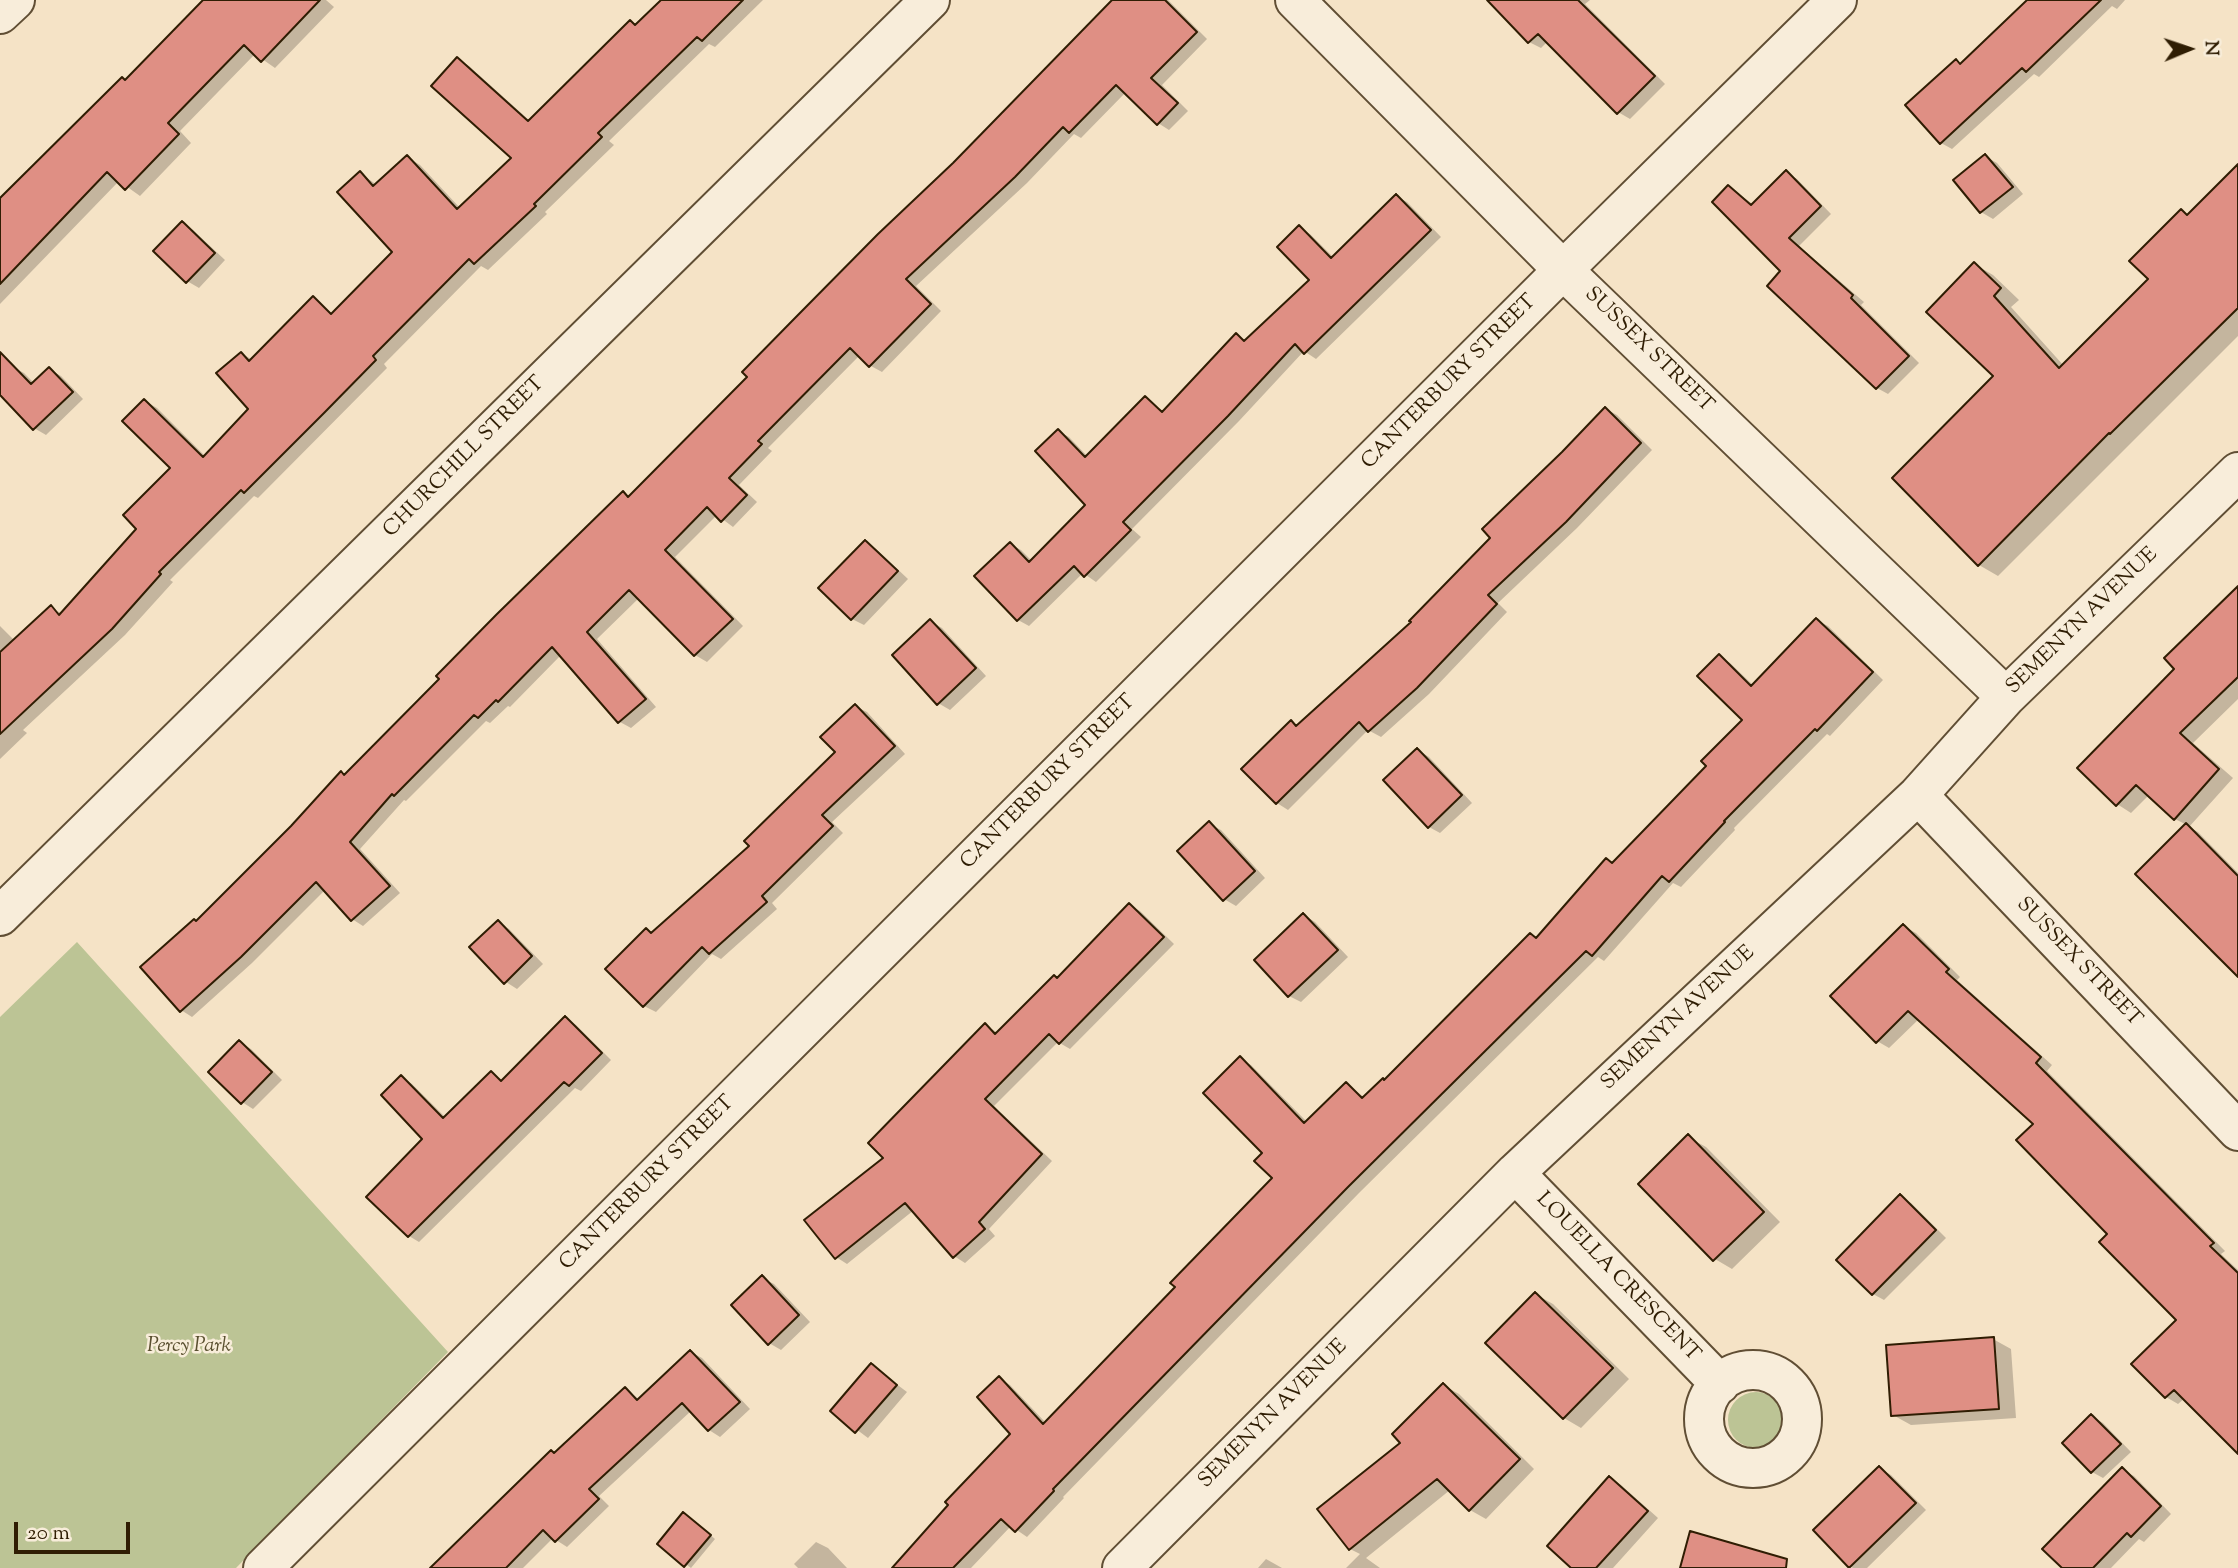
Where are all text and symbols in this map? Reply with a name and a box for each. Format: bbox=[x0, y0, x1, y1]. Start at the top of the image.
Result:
north arrow bbox=[2154, 14, 2224, 84]
text: N bbox=[2197, 40, 2224, 56]
street label: SUSSEX STREET bbox=[1578, 283, 1718, 419]
street label: CANTERBURY STREET bbox=[1357, 290, 1543, 476]
street label: CHURCHILL STREET bbox=[379, 372, 551, 544]
street label: SEMENYN AVENUE bbox=[2002, 543, 2164, 701]
street label: CANTERBURY STREET bbox=[956, 690, 1142, 876]
street label: SUSSEX STREET bbox=[2010, 893, 2146, 1033]
street label: SEMENYN AVENUE bbox=[1597, 941, 1761, 1097]
street label: CANTERBURY STREET bbox=[555, 1091, 741, 1277]
street label: LOUELLA CRESCENT bbox=[1530, 1188, 1704, 1368]
park label: Percy Park bbox=[147, 1334, 231, 1360]
street label: SEMENYN AVENUE bbox=[1194, 1335, 1354, 1495]
scale bar bbox=[18, 1508, 133, 1552]
text: 20 m bbox=[27, 1519, 70, 1549]

